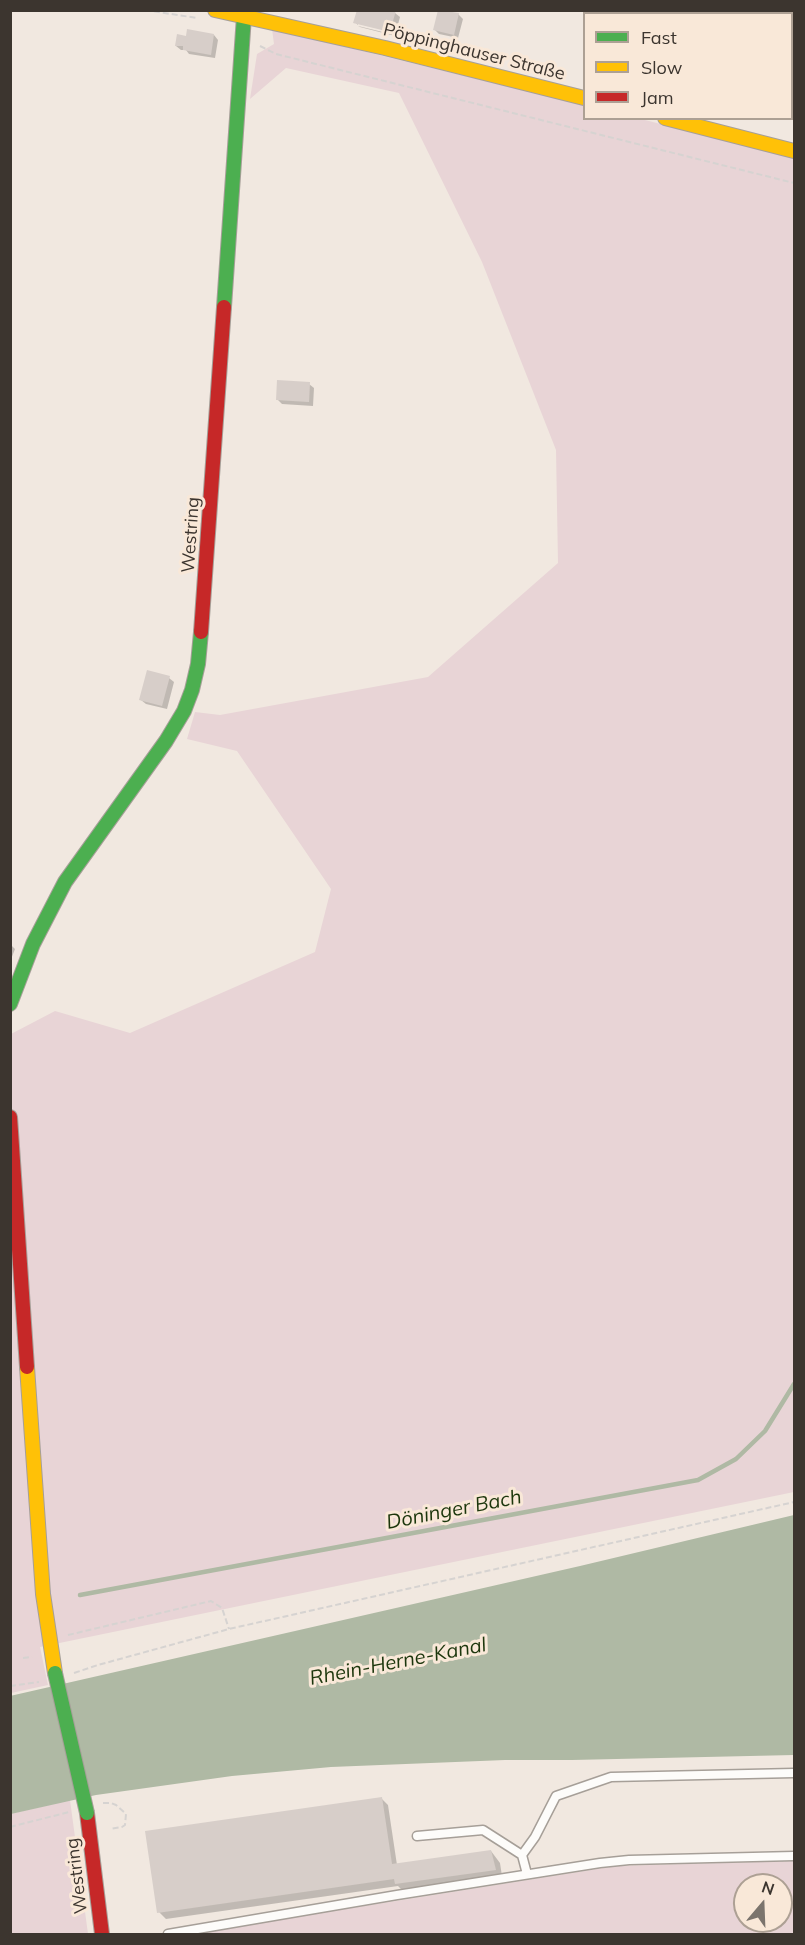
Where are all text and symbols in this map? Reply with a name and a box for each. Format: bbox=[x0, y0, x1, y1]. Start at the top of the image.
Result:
legend bbox=[583, 12, 793, 120]
street label: Pöppinghauser Straße bbox=[381, 19, 567, 85]
text: Fast bbox=[641, 26, 677, 49]
text: Slow bbox=[641, 56, 682, 79]
text: Jam bbox=[641, 86, 674, 109]
street label: Westring bbox=[178, 496, 204, 574]
water label: Döninger Bach bbox=[384, 1485, 524, 1535]
water label: Rhein-Herne-Kanal bbox=[308, 1633, 488, 1691]
street label: Westring bbox=[62, 1837, 92, 1915]
north arrow bbox=[733, 1873, 793, 1933]
text: N bbox=[759, 1876, 777, 1899]

